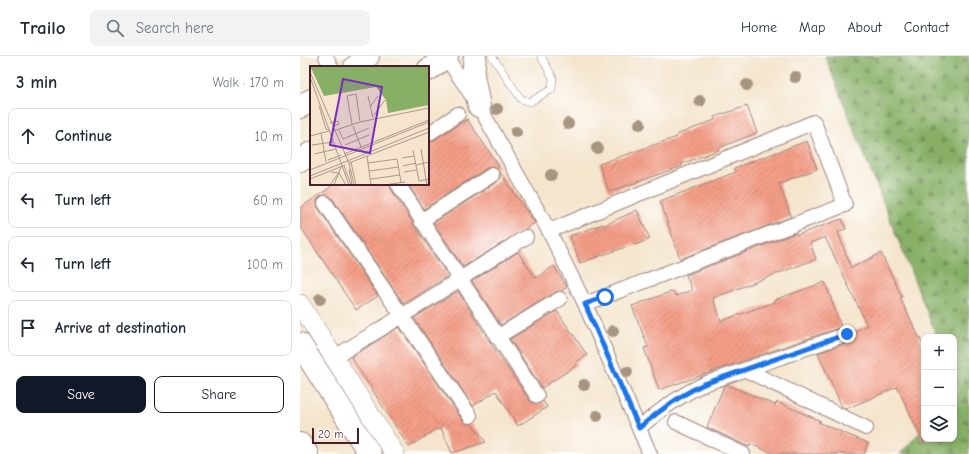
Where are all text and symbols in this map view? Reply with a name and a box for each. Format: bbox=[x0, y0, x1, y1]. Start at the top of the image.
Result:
search box bbox=[90, 10, 370, 46]
text: Trailo bbox=[20, 17, 66, 39]
icon: search bbox=[104, 17, 126, 39]
text: Search here bbox=[136, 19, 214, 37]
text: Home bbox=[741, 19, 777, 36]
text: Map bbox=[799, 19, 825, 36]
text: About bbox=[847, 19, 882, 36]
text: Contact bbox=[904, 19, 949, 36]
inset map bbox=[310, 66, 429, 185]
text: 3 min bbox=[16, 73, 57, 92]
text: Walk · 170 m bbox=[212, 75, 284, 90]
icon: ahead bbox=[17, 125, 39, 147]
text: Continue bbox=[55, 127, 112, 145]
text: 10 m bbox=[255, 129, 283, 144]
icon: left bbox=[17, 189, 39, 211]
text: Turn left bbox=[55, 191, 111, 209]
text: 60 m bbox=[253, 193, 283, 208]
icon: left bbox=[17, 253, 39, 275]
text: Turn left bbox=[55, 255, 111, 273]
text: 100 m bbox=[247, 257, 283, 272]
route start bbox=[596, 288, 614, 306]
icon: arrive bbox=[17, 317, 39, 339]
text: Arrive at destination bbox=[55, 319, 186, 337]
route end bbox=[838, 325, 856, 343]
map controls bbox=[921, 334, 957, 442]
button: + bbox=[921, 334, 957, 370]
button: − bbox=[921, 370, 957, 406]
button: Save bbox=[16, 376, 146, 413]
button: Share bbox=[154, 376, 284, 413]
button: layers bbox=[921, 406, 957, 442]
scale bar bbox=[312, 426, 359, 445]
text: 20 m bbox=[318, 428, 343, 441]

